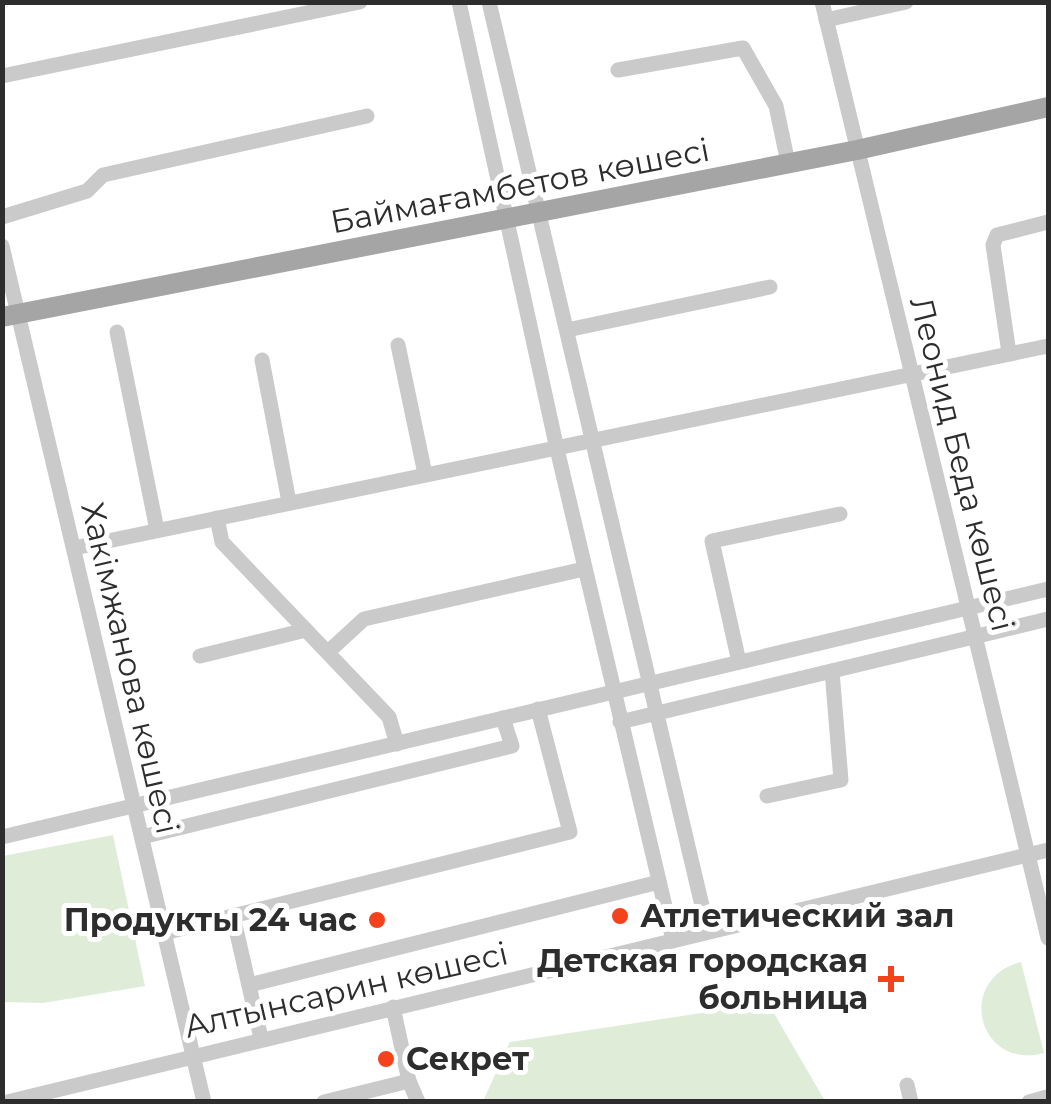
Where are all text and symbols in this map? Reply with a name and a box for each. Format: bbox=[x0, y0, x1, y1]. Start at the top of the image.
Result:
street label: Баймағамбетов көшесі bbox=[327, 130, 713, 241]
street label: Леонид Беда көшесі bbox=[902, 293, 1023, 635]
street label: Хакімжанова көшесі bbox=[73, 498, 188, 838]
place label: Атлетический зал bbox=[640, 896, 954, 935]
place label: Продукты 24 час bbox=[64, 900, 357, 939]
marker: Атлетический зал bbox=[609, 905, 631, 927]
marker: Продукты 24 час bbox=[366, 909, 388, 931]
street label: Алтынсарин көшесі bbox=[180, 933, 512, 1046]
place label: Детская городская больница bbox=[537, 941, 868, 1017]
marker: Детская городская больница bbox=[878, 966, 904, 992]
place label: Секрет bbox=[406, 1039, 529, 1078]
marker: Секрет bbox=[375, 1048, 397, 1070]

